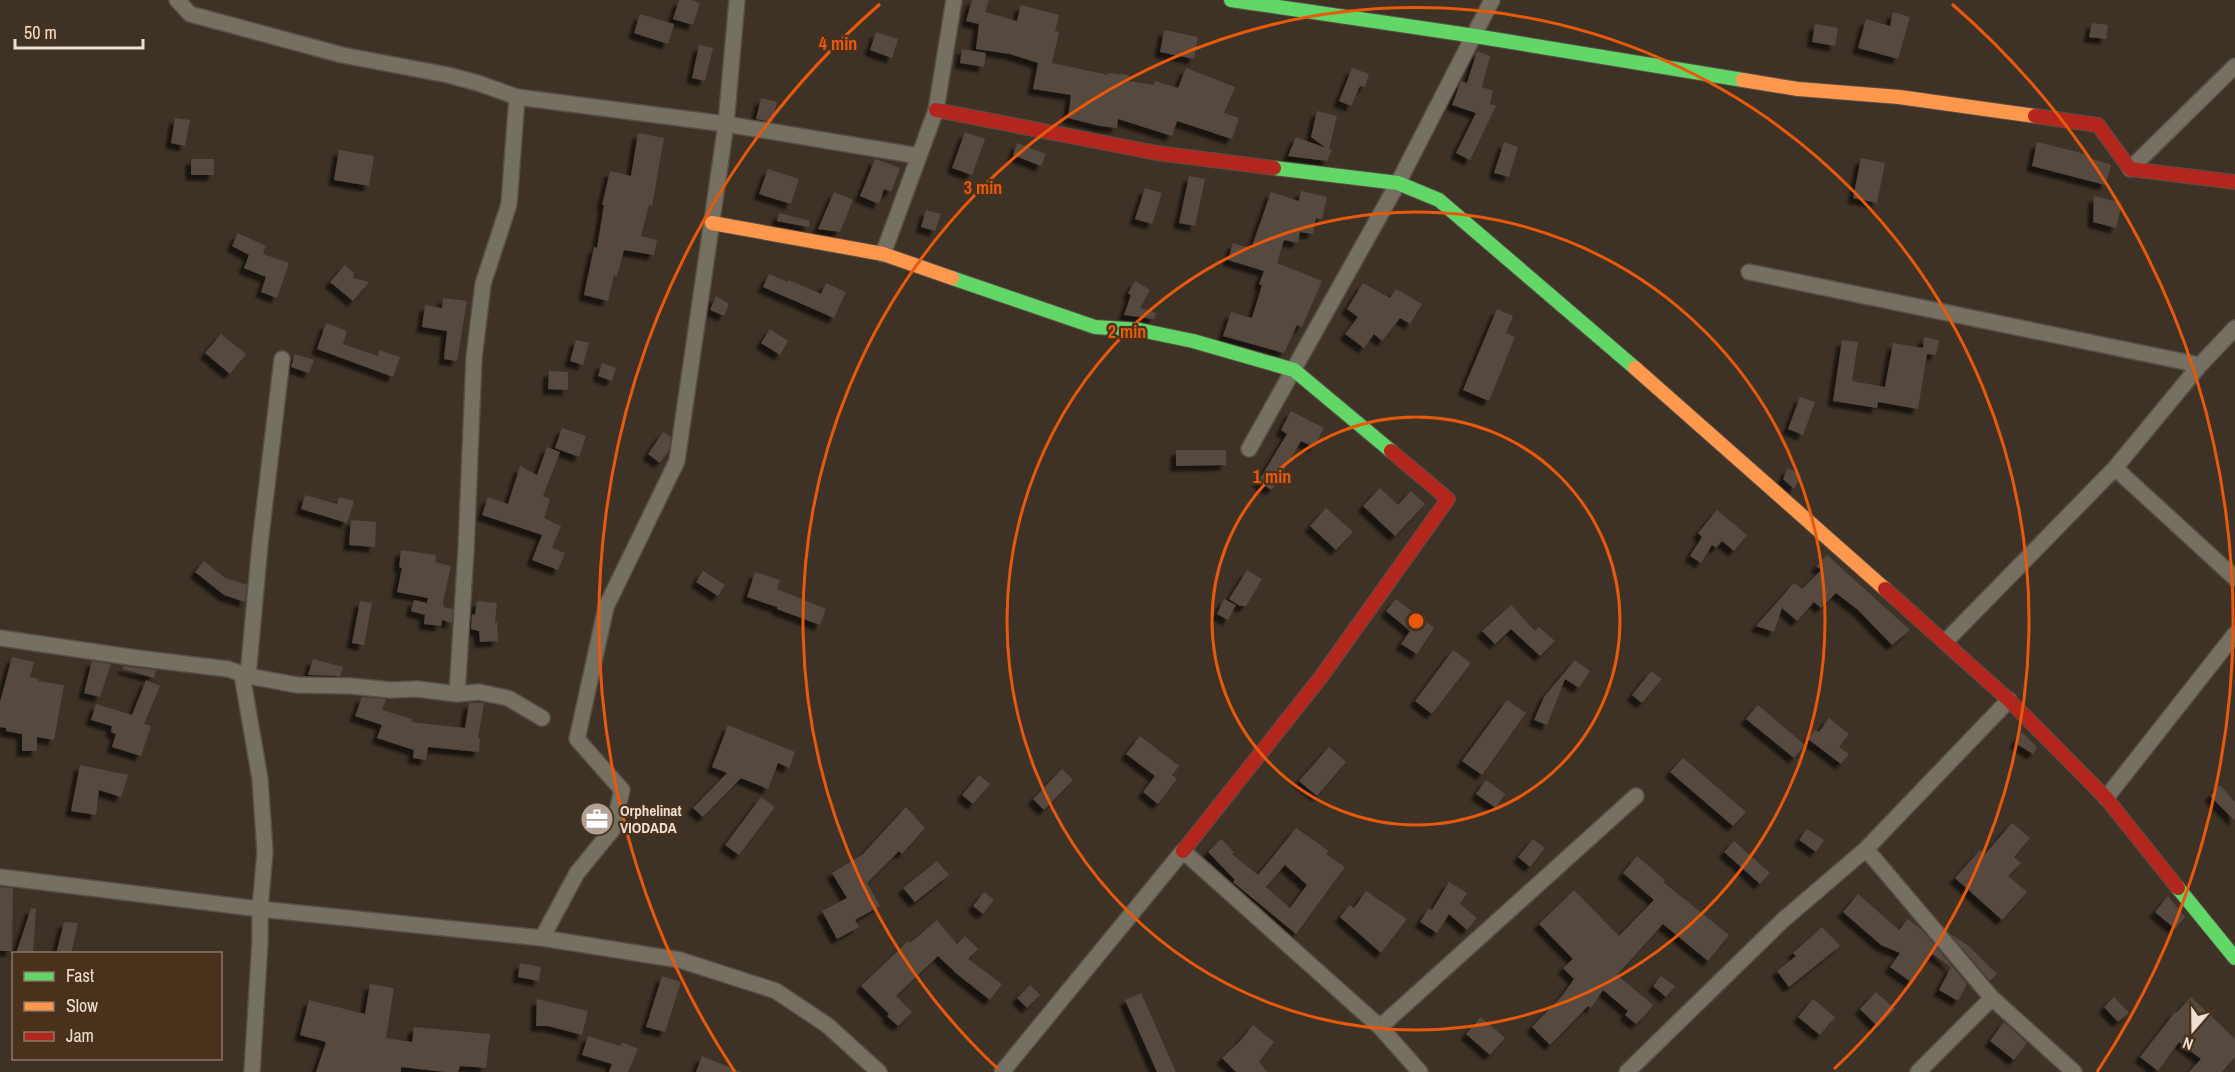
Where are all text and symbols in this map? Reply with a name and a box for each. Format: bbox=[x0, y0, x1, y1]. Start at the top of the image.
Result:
scale bar bbox=[15, 12, 142, 50]
text: 50 m bbox=[24, 20, 57, 45]
text: 4 min bbox=[819, 31, 857, 56]
text: 3 min bbox=[964, 175, 1002, 200]
text: 2 min bbox=[1108, 319, 1146, 344]
text: 1 min bbox=[1253, 464, 1291, 489]
centre of rings bbox=[1406, 611, 1426, 631]
place label: Orphelinat VIODADA bbox=[620, 800, 682, 838]
office icon: Orphelinat VIODADA bbox=[579, 801, 615, 837]
legend bbox=[12, 952, 222, 1060]
text: Fast bbox=[66, 963, 94, 988]
text: Slow bbox=[66, 993, 98, 1018]
north arrow bbox=[2163, 1000, 2223, 1060]
text: Jam bbox=[66, 1023, 94, 1048]
text: N bbox=[2180, 1032, 2196, 1056]

